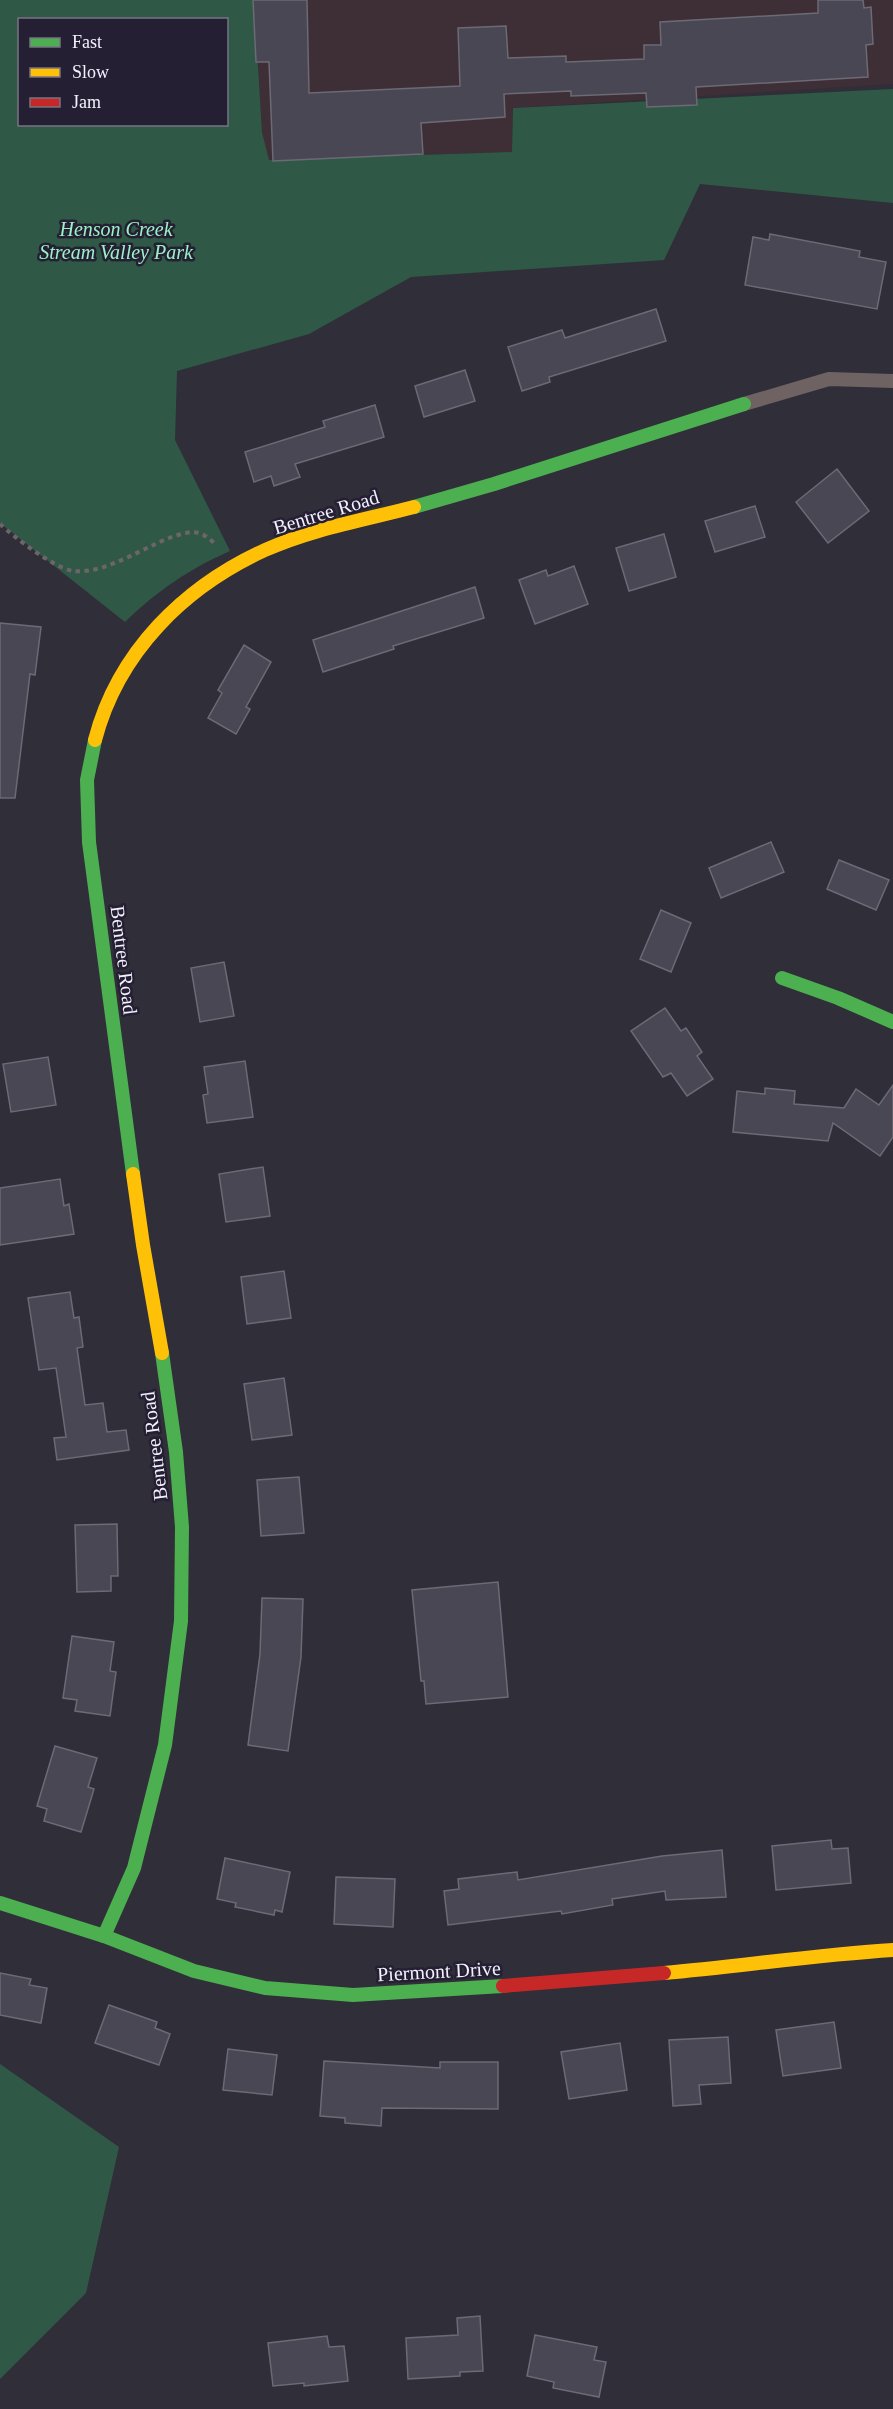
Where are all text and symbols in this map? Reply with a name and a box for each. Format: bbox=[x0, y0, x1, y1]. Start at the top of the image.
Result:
legend bbox=[18, 18, 228, 126]
text: Fast bbox=[72, 32, 102, 52]
text: Slow bbox=[72, 62, 109, 82]
text: Jam bbox=[72, 92, 101, 112]
park label: Henson Creek Stream Valley Park bbox=[39, 218, 194, 264]
street label: Bentree Road bbox=[270, 485, 382, 539]
street label: Bentree Road bbox=[106, 904, 142, 1016]
street label: Bentree Road bbox=[136, 1390, 172, 1502]
street label: Piermont Drive bbox=[377, 1957, 502, 1985]

